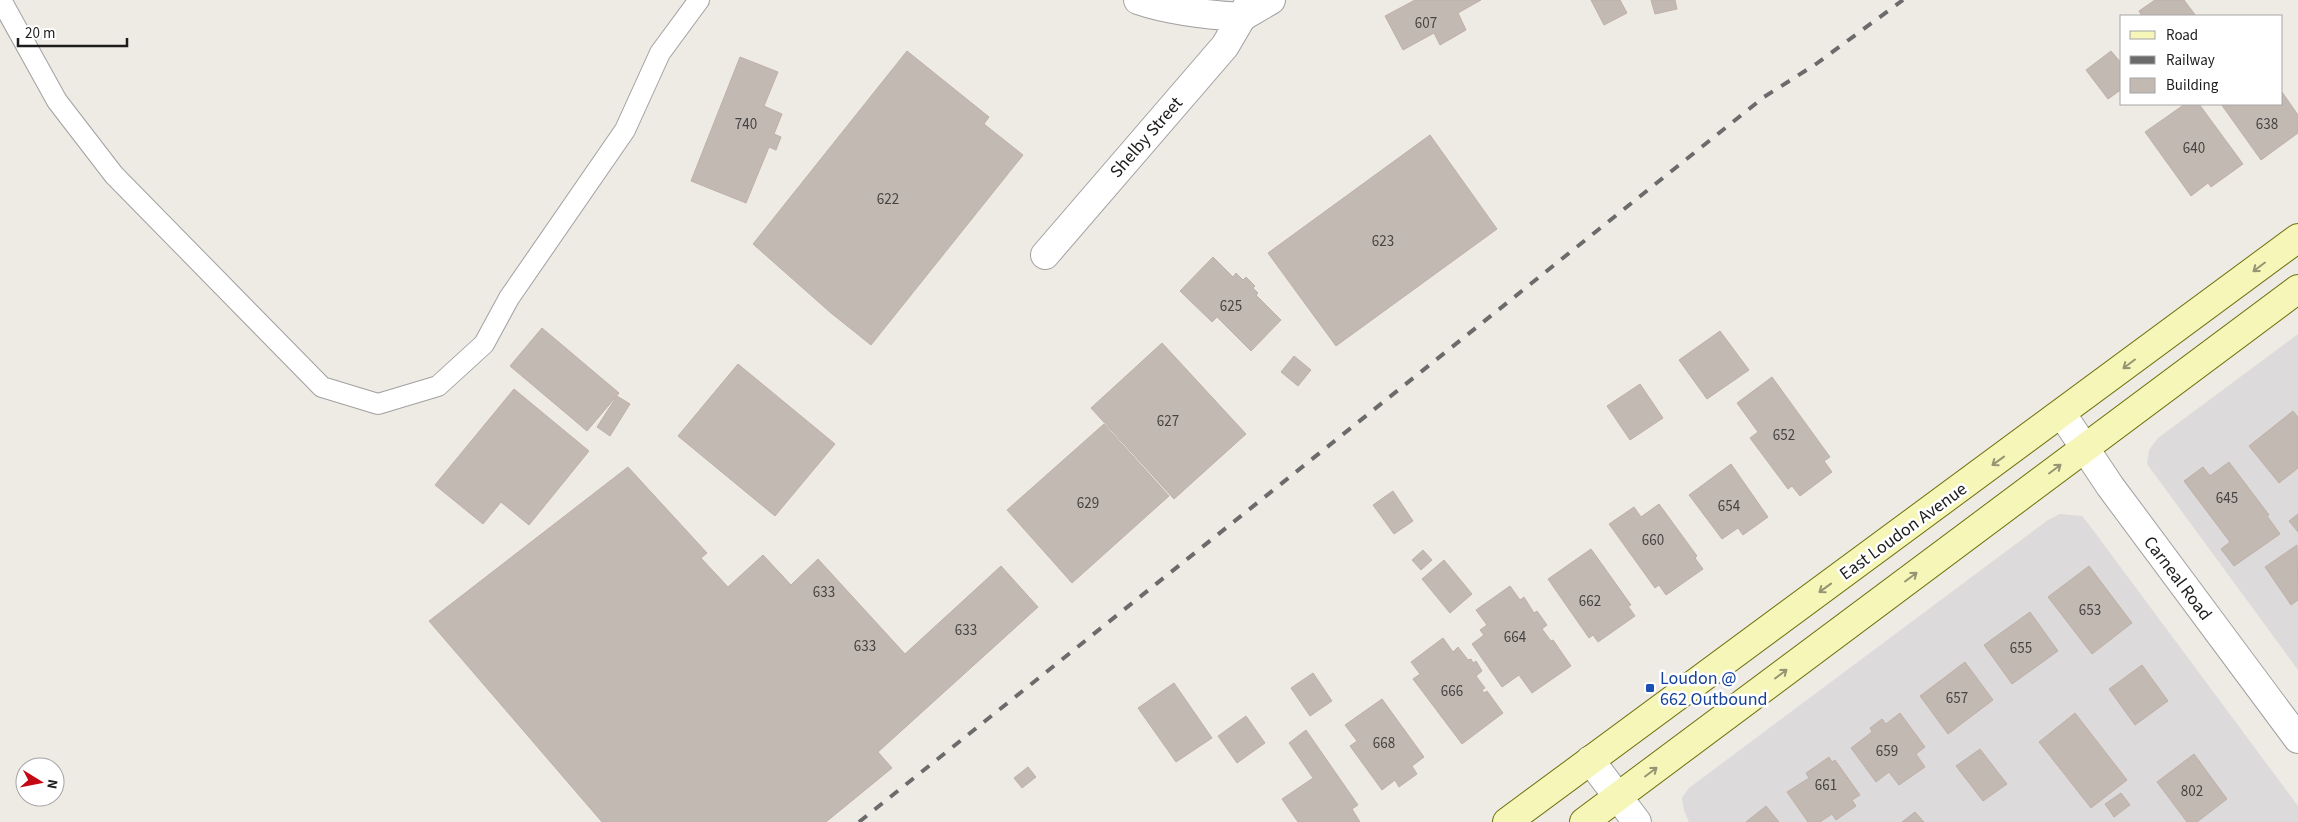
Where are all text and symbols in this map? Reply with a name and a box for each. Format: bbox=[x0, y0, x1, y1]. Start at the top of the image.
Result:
house number: 607 bbox=[1415, 13, 1437, 34]
scale bar bbox=[18, 15, 126, 47]
legend bbox=[2120, 15, 2283, 105]
text: 20 m bbox=[25, 23, 55, 44]
text: Road bbox=[2166, 25, 2198, 46]
text: Railway bbox=[2166, 50, 2215, 71]
text: Building bbox=[2166, 75, 2219, 96]
street label: Shelby Street bbox=[1104, 91, 1189, 183]
house number: 740 bbox=[735, 114, 757, 135]
house number: 638 bbox=[2256, 114, 2278, 135]
house number: 640 bbox=[2183, 138, 2205, 159]
house number: 622 bbox=[877, 189, 899, 210]
house number: 623 bbox=[1372, 231, 1394, 252]
one-way arrow bbox=[2252, 262, 2266, 272]
house number: 625 bbox=[1220, 296, 1242, 317]
one-way arrow bbox=[2123, 359, 2136, 370]
house number: 627 bbox=[1157, 411, 1179, 432]
house number: 652 bbox=[1773, 425, 1795, 446]
one-way arrow bbox=[1991, 456, 2005, 466]
one-way arrow bbox=[2048, 463, 2061, 474]
street label: East Loudon Avenue bbox=[1834, 477, 1972, 586]
house number: 645 bbox=[2216, 488, 2238, 509]
house number: 629 bbox=[1077, 493, 1099, 514]
house number: 654 bbox=[1718, 496, 1741, 517]
house number: 660 bbox=[1642, 530, 1664, 551]
street label: Carneal Road bbox=[2138, 531, 2218, 626]
one-way arrow bbox=[1904, 572, 1918, 582]
house number: 633 bbox=[813, 582, 835, 603]
one-way arrow bbox=[1819, 583, 1832, 594]
house number: 662 bbox=[1579, 591, 1601, 612]
house number: 653 bbox=[2079, 600, 2101, 621]
house number: 633 bbox=[955, 620, 977, 641]
house number: 664 bbox=[1504, 627, 1527, 648]
house number: 633 bbox=[854, 636, 876, 657]
house number: 655 bbox=[2010, 638, 2032, 659]
place label: Loudon @ 662 Outbound bbox=[1660, 666, 1768, 712]
one-way arrow bbox=[1774, 669, 1787, 680]
house number: 666 bbox=[1441, 681, 1463, 702]
marker: Loudon @ 662 Outbound bbox=[1644, 682, 1656, 694]
house number: 657 bbox=[1946, 688, 1968, 709]
house number: 668 bbox=[1373, 733, 1395, 754]
house number: 659 bbox=[1876, 741, 1898, 762]
north arrow bbox=[15, 757, 65, 807]
one-way arrow bbox=[1644, 767, 1658, 777]
house number: 661 bbox=[1815, 775, 1837, 796]
text: N bbox=[41, 778, 62, 790]
house number: 802 bbox=[2181, 781, 2203, 802]

